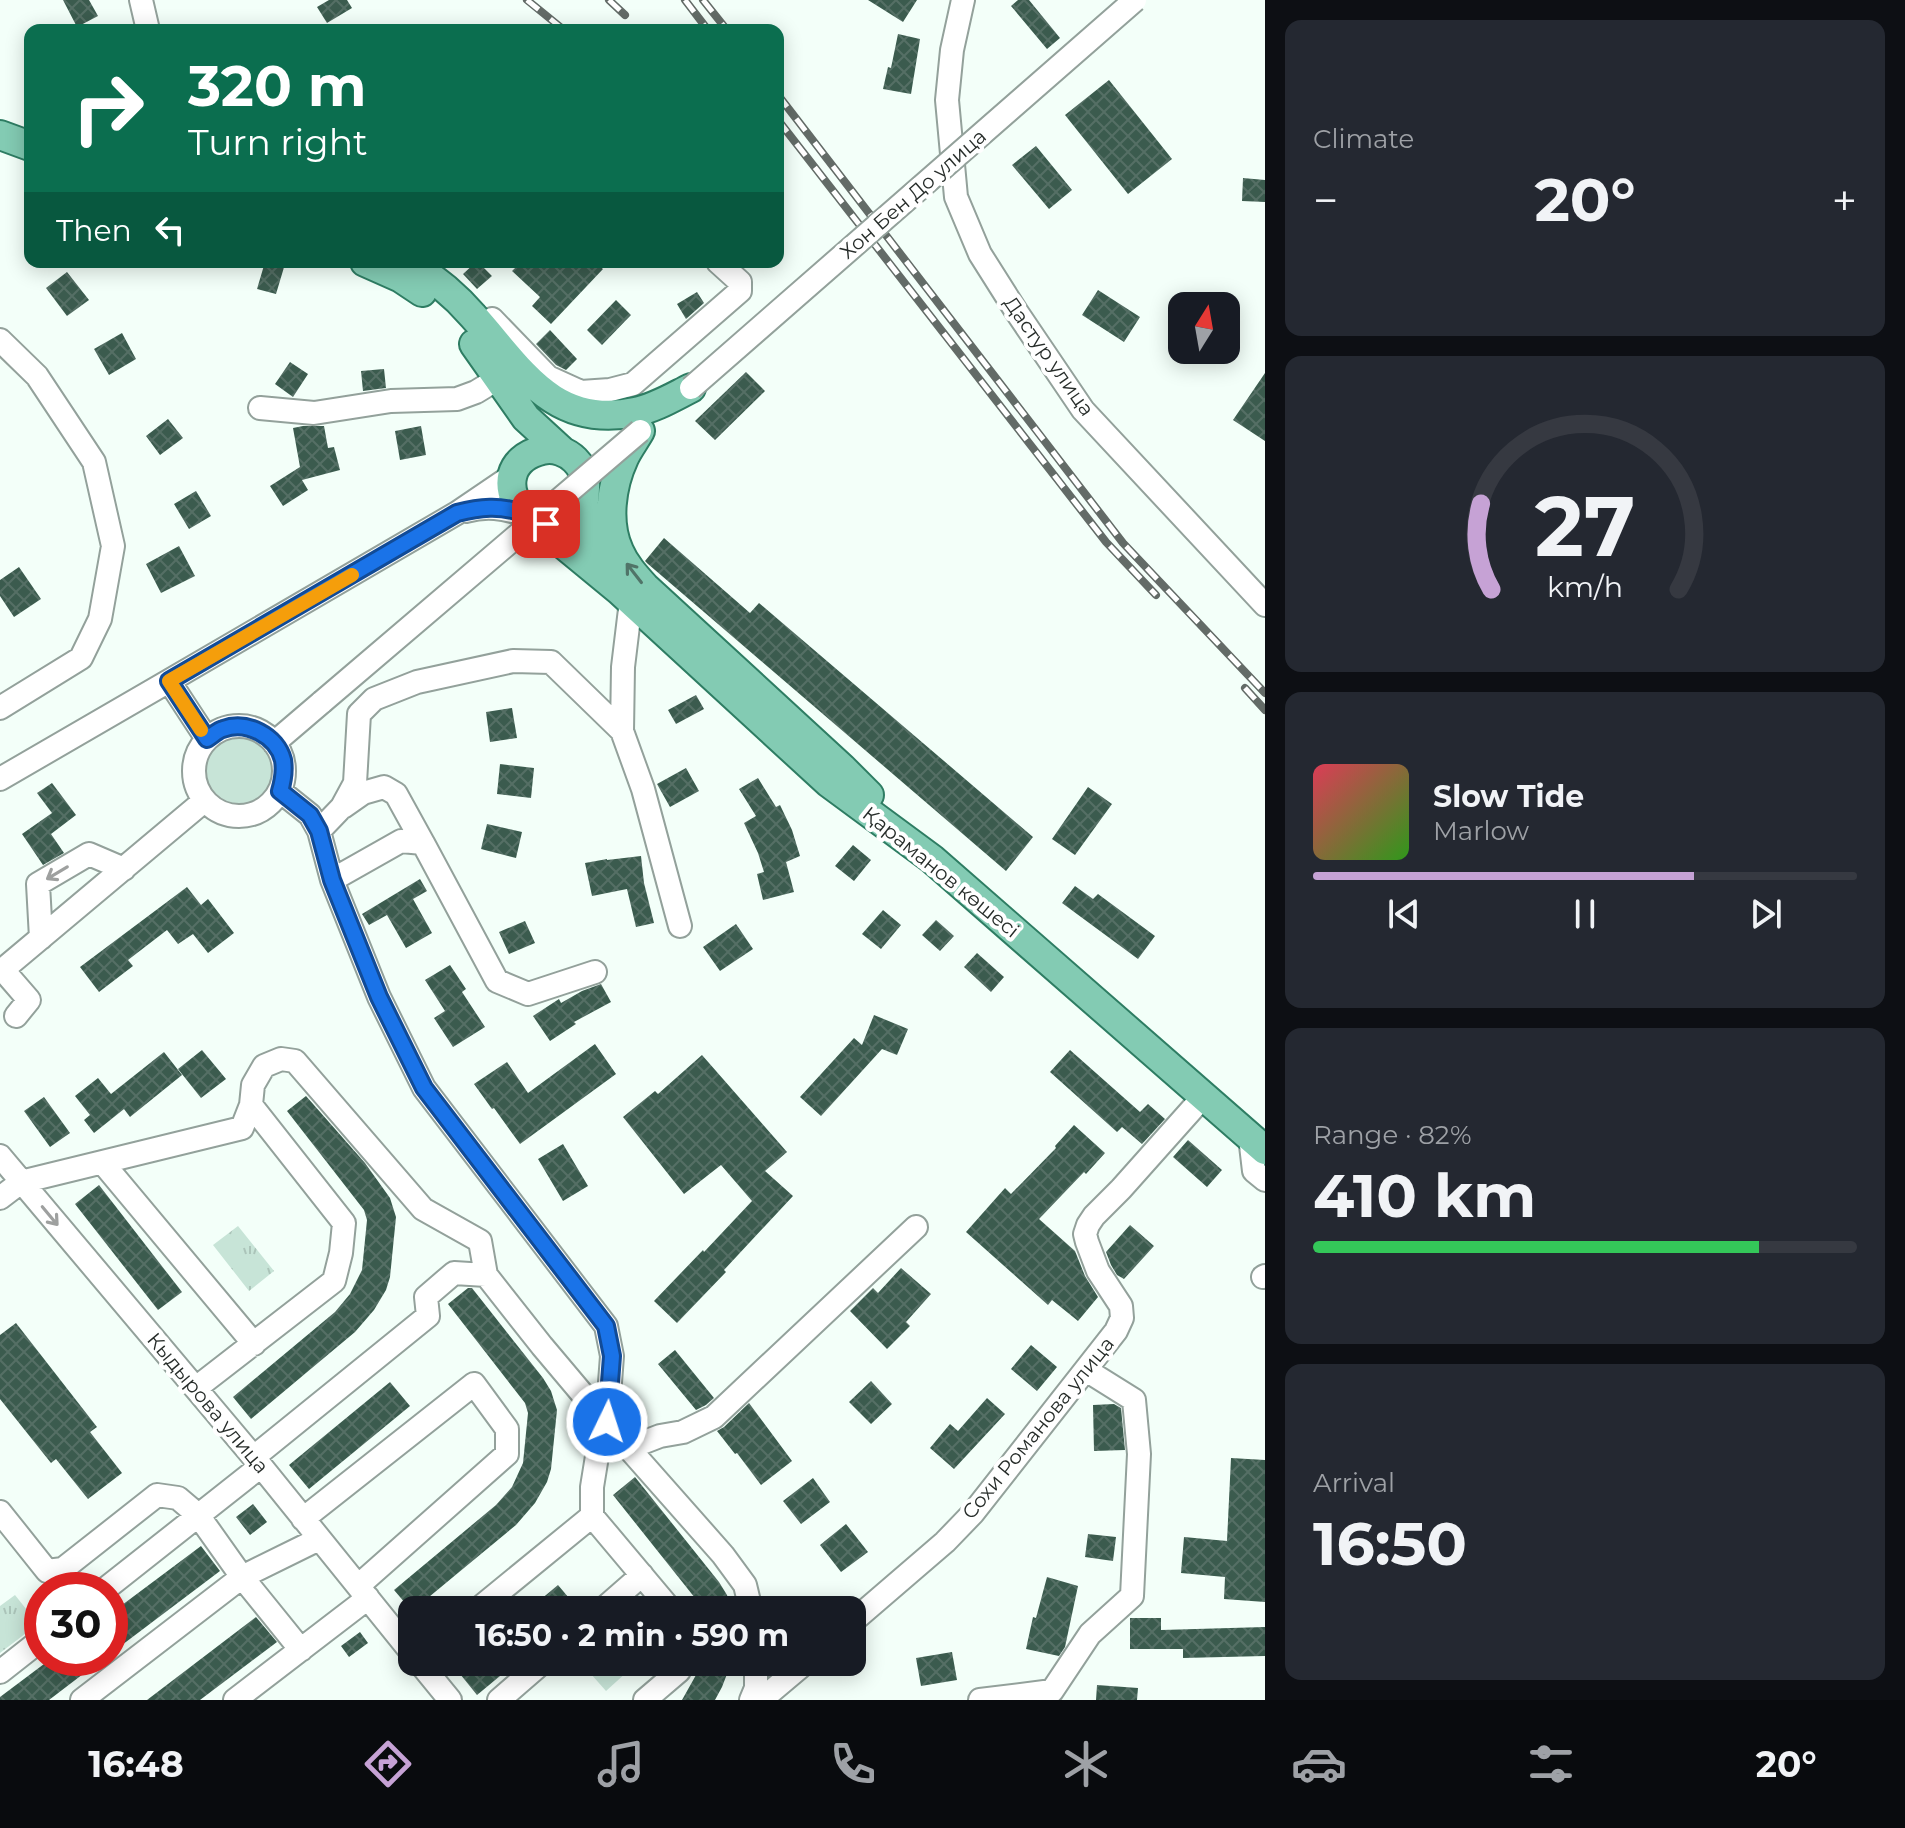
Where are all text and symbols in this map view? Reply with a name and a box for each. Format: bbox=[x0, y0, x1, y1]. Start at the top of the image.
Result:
text: 320 m bbox=[188, 52, 367, 120]
icon: right bbox=[56, 56, 160, 160]
text: Turn right bbox=[188, 120, 368, 164]
text: Climate bbox=[1313, 123, 1414, 155]
street label: Хон Бен До улица bbox=[835, 124, 991, 264]
text: 20° bbox=[1534, 163, 1636, 236]
text: − bbox=[1313, 173, 1338, 227]
text: + bbox=[1832, 173, 1857, 227]
icon: left bbox=[148, 208, 192, 252]
text: Then bbox=[56, 212, 132, 249]
street label: Дастур улица bbox=[999, 292, 1099, 420]
north arrow bbox=[1168, 292, 1240, 364]
map controls bbox=[1168, 292, 1240, 364]
text: 27 bbox=[1535, 475, 1635, 577]
pin bbox=[512, 490, 580, 558]
icon: arrive bbox=[524, 502, 568, 546]
one-way arrow bbox=[625, 562, 643, 583]
text: km/h bbox=[1547, 569, 1623, 604]
text: Slow Tide bbox=[1433, 778, 1584, 815]
street label: Қараманов көшесі bbox=[858, 802, 1024, 942]
text: Marlow bbox=[1433, 815, 1529, 847]
one-way arrow bbox=[46, 865, 69, 881]
icon: previous bbox=[1382, 892, 1426, 936]
icon: pause bbox=[1563, 892, 1607, 936]
icon: next bbox=[1744, 892, 1788, 936]
text: Range · 82% bbox=[1313, 1119, 1471, 1151]
text: 410 km bbox=[1313, 1159, 1536, 1232]
one-way arrow bbox=[41, 1205, 59, 1226]
street label: Кыдырова улица bbox=[142, 1328, 274, 1478]
street label: Сохи Романова улица bbox=[957, 1332, 1119, 1524]
position arrow bbox=[565, 1380, 649, 1464]
text: Arrival bbox=[1313, 1467, 1395, 1499]
text: 16:50 bbox=[1313, 1507, 1467, 1580]
speed limit sign: 30 bbox=[24, 1572, 128, 1676]
text: 16:50 · 2 min · 590 m bbox=[475, 1617, 789, 1654]
icon: directions bbox=[360, 1736, 416, 1792]
icon: music bbox=[593, 1736, 649, 1792]
icon: phone bbox=[825, 1736, 881, 1792]
icon: climate bbox=[1058, 1736, 1114, 1792]
icon: car bbox=[1291, 1736, 1347, 1792]
icon: filters bbox=[1523, 1736, 1579, 1792]
text: 16:48 bbox=[88, 1742, 184, 1786]
text: 20° bbox=[1756, 1742, 1817, 1786]

